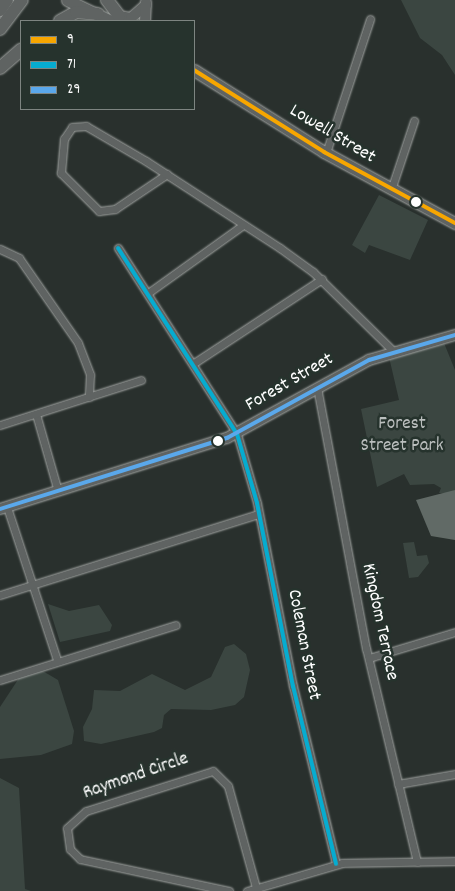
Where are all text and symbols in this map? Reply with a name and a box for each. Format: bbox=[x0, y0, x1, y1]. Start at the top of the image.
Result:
legend bbox=[20, 20, 195, 110]
text: 9 bbox=[67, 29, 74, 51]
text: 71 bbox=[67, 54, 76, 76]
text: 29 bbox=[67, 79, 80, 101]
street label: Lowell Street bbox=[285, 100, 379, 170]
unlabelled marker bbox=[411, 197, 421, 207]
street label: Forest Street bbox=[242, 349, 338, 417]
park label: Forest Street Park bbox=[361, 414, 443, 458]
unlabelled marker bbox=[213, 436, 223, 446]
street label: Kingdom Terrace bbox=[355, 561, 403, 683]
street label: Coleman Street bbox=[281, 588, 325, 702]
street label: Raymond Circle bbox=[80, 748, 192, 806]

